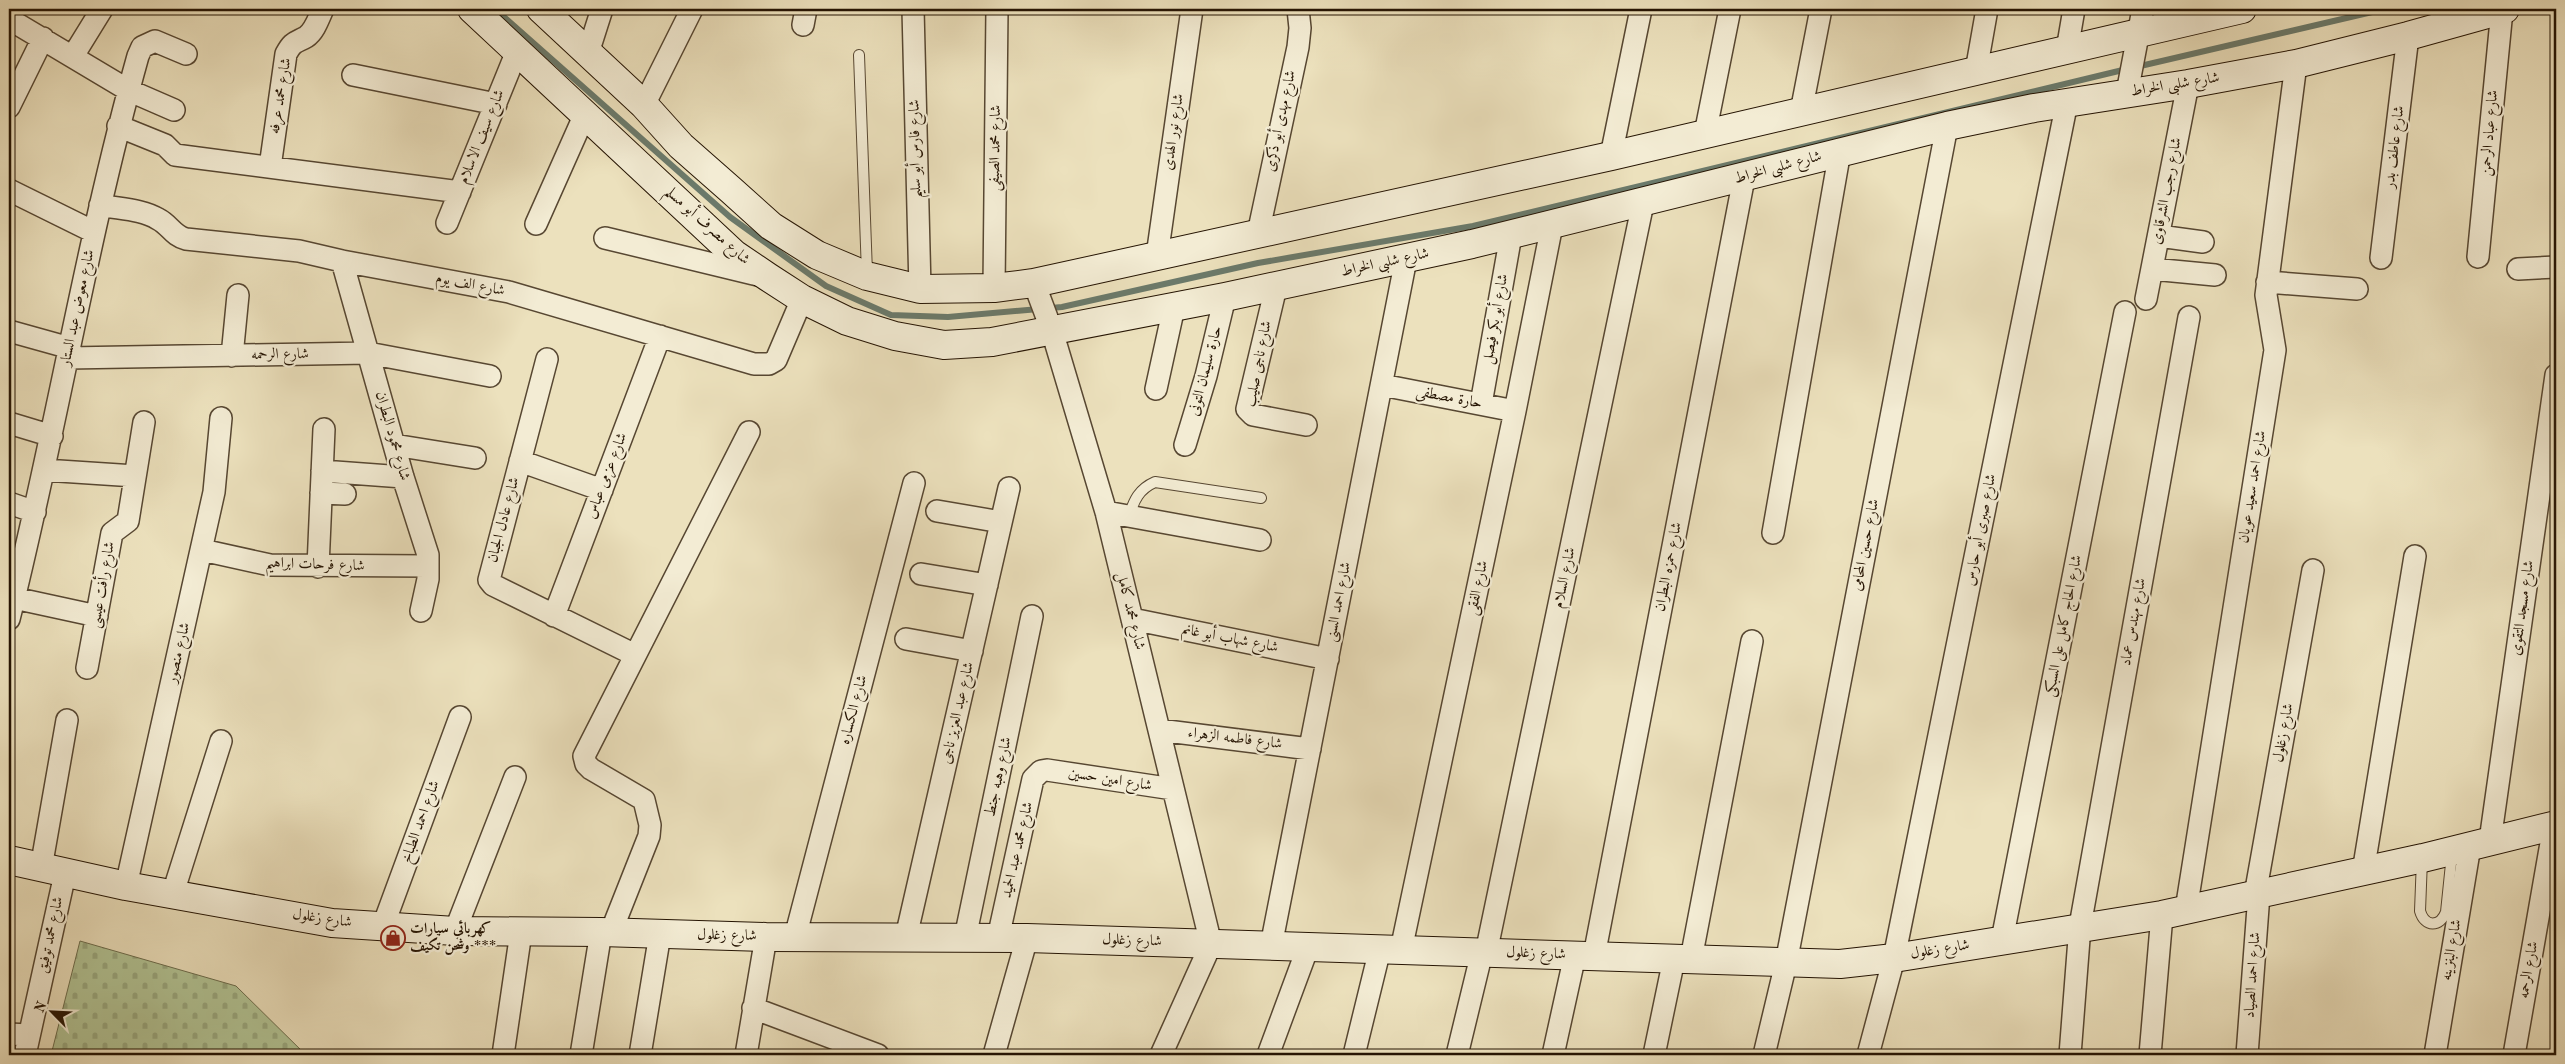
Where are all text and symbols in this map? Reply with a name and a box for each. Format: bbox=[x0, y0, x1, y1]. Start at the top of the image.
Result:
street label: شارع محمد عرفه bbox=[268, 57, 298, 136]
street label: شارع مهدى أبو ذكرى bbox=[1258, 68, 1303, 174]
street label: شارع شلبى الخراط bbox=[2129, 71, 2221, 103]
street label: شارع سيف الاسلام bbox=[456, 88, 511, 188]
street label: شارع عباد الرحمن bbox=[2478, 89, 2505, 177]
street label: شارع نور الهدى bbox=[1161, 93, 1191, 172]
street label: شارع فارس أبو سليم bbox=[903, 99, 930, 199]
street label: شارع محمد الصيفى bbox=[988, 105, 1008, 191]
street label: شارع عاطف بدر bbox=[2382, 105, 2411, 192]
street label: شارع رجب الشرقاوى bbox=[2149, 136, 2189, 247]
street label: شارع شلبى الخراط bbox=[1733, 149, 1824, 191]
street label: شارع مصرف أبو مسلم bbox=[658, 180, 756, 272]
street label: شارع شلبى الخراط bbox=[1340, 246, 1431, 284]
street label: شارع معوض عبد الستار bbox=[58, 248, 102, 370]
street label: شارع الف يوم bbox=[433, 271, 506, 303]
street label: شارع أبو بكر فيصل bbox=[1476, 272, 1515, 366]
street label: شارع ناجى صليب bbox=[1243, 320, 1279, 409]
street label: حارة سليمان التونى bbox=[1187, 324, 1225, 418]
street label: شارع الرحمه bbox=[251, 346, 309, 367]
street label: حارة مصطفى bbox=[1414, 384, 1483, 414]
street label: شارع محمود البطران bbox=[368, 390, 412, 483]
street label: شارع احمد سعيد عويان bbox=[2237, 430, 2273, 545]
street label: شارع عزمى عباس bbox=[584, 431, 634, 522]
street label: شارع صبرى أبو حارس bbox=[1958, 472, 2003, 588]
street label: شارع عادل الجبان bbox=[485, 476, 526, 565]
street label: شارع حسين المحامى bbox=[1849, 498, 1886, 593]
street label: شارع حمزه البطران bbox=[1653, 521, 1689, 614]
street label: شارع رأفت عيسى bbox=[83, 540, 122, 630]
street label: شارع السلام bbox=[1551, 546, 1583, 611]
street label: شارع الحاج كامل على السبكى bbox=[2042, 554, 2089, 699]
street label: شارع فرحات ابراهيم bbox=[265, 556, 365, 580]
street label: شارع الفقى bbox=[1465, 559, 1495, 617]
street label: شارع مسجد التقوى bbox=[2509, 560, 2541, 657]
street label: شارع احمد السنى bbox=[1324, 561, 1358, 644]
street label: شارع محمد كامل bbox=[1109, 570, 1148, 652]
street label: شارع مهندس عماد bbox=[2119, 577, 2153, 668]
street label: شارع شهاب أبو غانم bbox=[1180, 617, 1280, 660]
street label: شارع منصور bbox=[164, 621, 197, 688]
street label: شارع عبد العزيز ناجى bbox=[939, 661, 981, 766]
street label: شارع الكساره bbox=[836, 673, 874, 747]
street label: شارع زغلول bbox=[2271, 702, 2301, 764]
street label: شارع فاطمه الزهراء bbox=[1186, 725, 1283, 756]
street label: شارع وهبه جنط bbox=[982, 735, 1019, 819]
street label: شارع امين حسين bbox=[1066, 766, 1153, 798]
street label: شارع احمد الطباخ bbox=[399, 779, 447, 867]
street label: شارع محمد عبد الحميد bbox=[1000, 800, 1040, 900]
street label: شارع محمد توفيق bbox=[36, 895, 70, 975]
street label: شارع زغلول bbox=[291, 907, 353, 935]
street label: شارع البنزينه bbox=[2439, 918, 2469, 982]
place label: كهربائي سيارات وشحن تكيف *** bbox=[410, 920, 496, 956]
shop icon: كهربائي سيارات وشحن تكيف *** bbox=[380, 925, 406, 951]
street label: شارع زغلول bbox=[697, 928, 757, 948]
street label: شارع احمد الصياد bbox=[2243, 931, 2267, 1019]
street label: شارع زغلول bbox=[1102, 932, 1162, 954]
street label: شارع زغلول bbox=[1909, 938, 1971, 966]
street label: شارع الرحمه bbox=[2516, 940, 2545, 1000]
street label: شارع زغلول bbox=[1506, 945, 1566, 967]
north arrow bbox=[28, 986, 78, 1036]
text: N bbox=[32, 999, 50, 1015]

